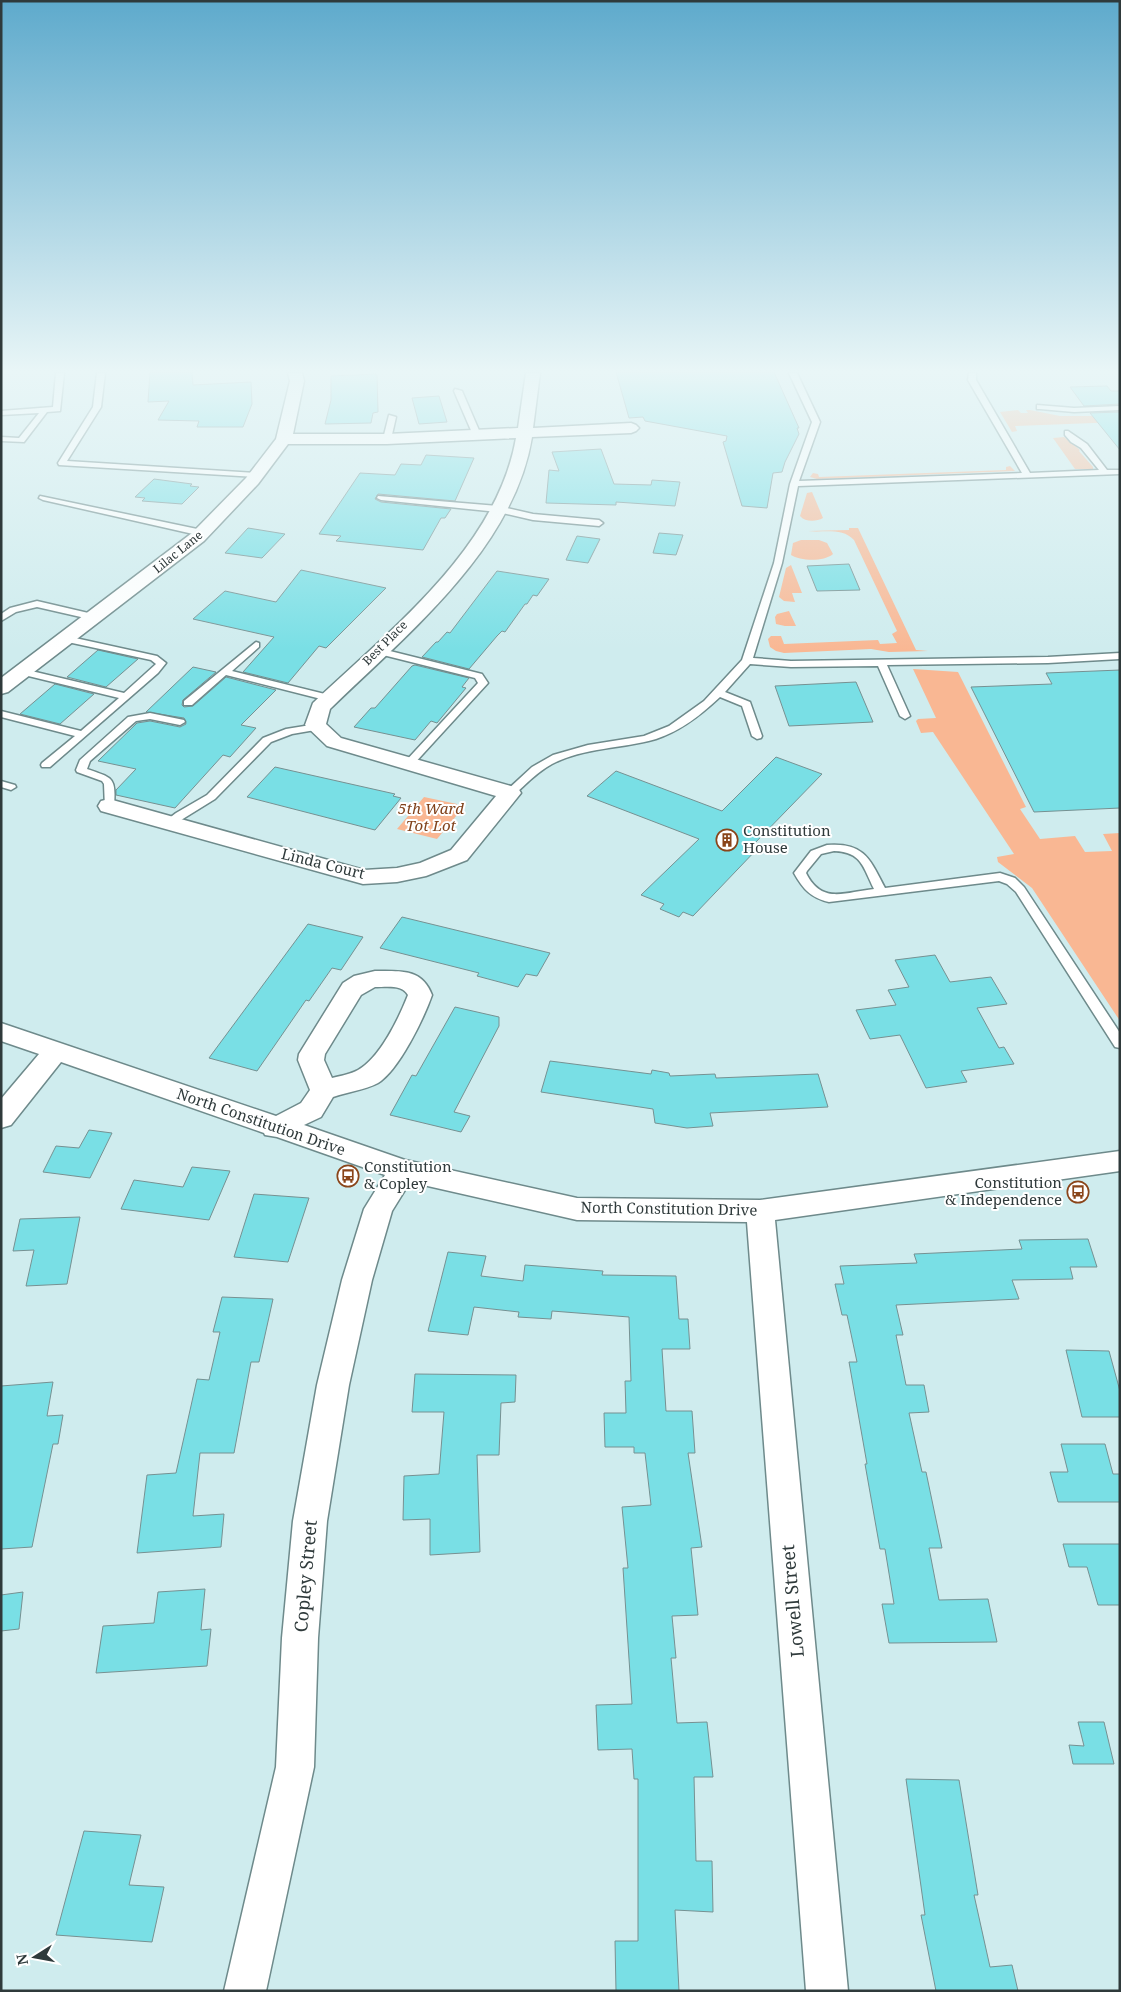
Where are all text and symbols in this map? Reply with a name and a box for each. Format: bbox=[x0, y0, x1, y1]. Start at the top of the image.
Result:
street label: Lilac Lane bbox=[149, 526, 206, 577]
street label: Best Place bbox=[358, 616, 411, 669]
park label: 5th Ward Tot Lot bbox=[398, 798, 464, 835]
place label: Constitution House bbox=[743, 820, 831, 857]
building icon: Constitution House bbox=[715, 828, 739, 852]
street label: Linda Court bbox=[280, 843, 367, 883]
street label: North Constitution Drive bbox=[174, 1083, 348, 1159]
place label: Constitution & Copley bbox=[364, 1156, 452, 1193]
bus stop icon: Constitution & Copley bbox=[336, 1164, 360, 1188]
place label: Constitution & Independence bbox=[945, 1172, 1062, 1209]
bus stop icon: Constitution & Independence bbox=[1066, 1180, 1090, 1204]
street label: North Constitution Drive bbox=[580, 1196, 758, 1220]
street label: Copley Street bbox=[288, 1519, 322, 1633]
street label: Lowell Street bbox=[775, 1544, 809, 1658]
north arrow bbox=[10, 1932, 60, 1982]
text: N bbox=[11, 1952, 32, 1967]

